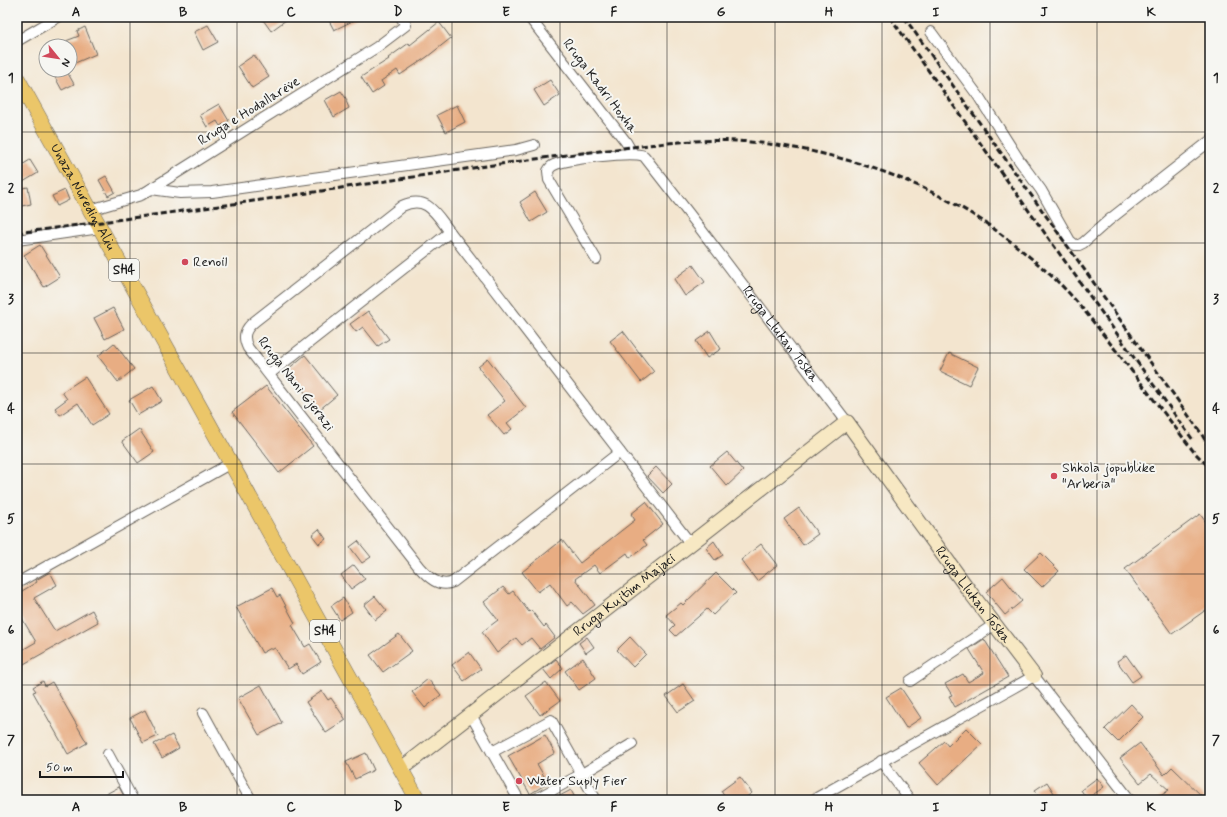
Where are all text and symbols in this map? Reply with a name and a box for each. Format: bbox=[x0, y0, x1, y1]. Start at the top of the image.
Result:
text: A bbox=[72, 4, 80, 21]
text: B bbox=[179, 4, 188, 21]
text: C bbox=[286, 4, 296, 21]
text: D bbox=[394, 4, 403, 21]
text: E bbox=[502, 4, 510, 21]
text: F bbox=[611, 4, 618, 21]
text: G bbox=[717, 4, 726, 21]
text: H bbox=[825, 4, 834, 21]
text: I bbox=[933, 4, 940, 21]
text: J bbox=[1040, 4, 1048, 21]
text: K bbox=[1146, 4, 1156, 21]
street label: Rruga Kadri Hoxha bbox=[558, 35, 642, 138]
north arrow bbox=[38, 38, 78, 78]
text: N bbox=[58, 56, 74, 69]
text: 1 bbox=[8, 70, 14, 87]
text: 1 bbox=[1213, 70, 1219, 87]
street label: Rruga e Hodallarëve bbox=[195, 72, 304, 150]
street label: Unaza Nuredin Aliu bbox=[46, 140, 120, 253]
text: 2 bbox=[8, 180, 15, 197]
text: 2 bbox=[1213, 180, 1220, 197]
place label: Renoil bbox=[193, 253, 227, 271]
marker: Renoil bbox=[180, 257, 190, 267]
road number: SH4 bbox=[109, 259, 139, 281]
street label: Rruga Llukan Toska bbox=[738, 282, 823, 386]
text: 3 bbox=[8, 291, 14, 308]
text: 3 bbox=[1213, 291, 1219, 308]
street label: Rruga Nani Gjerazi bbox=[253, 333, 338, 435]
text: 4 bbox=[7, 401, 15, 418]
text: 4 bbox=[1212, 401, 1220, 418]
place label: Shkola jopublike "Arberia" bbox=[1062, 459, 1155, 493]
marker: Shkola jopublike "Arberia" bbox=[1049, 471, 1059, 481]
text: 5 bbox=[7, 511, 15, 528]
text: 5 bbox=[1212, 511, 1220, 528]
street label: Rruga Llukan Toska bbox=[931, 543, 1015, 648]
street label: Rruga Kujtim Majaci bbox=[570, 550, 679, 641]
road number: SH4 bbox=[310, 620, 340, 642]
text: 6 bbox=[8, 622, 15, 639]
text: 6 bbox=[1213, 622, 1220, 639]
text: 7 bbox=[7, 732, 15, 749]
text: 7 bbox=[1212, 732, 1220, 749]
scale bar bbox=[40, 753, 123, 779]
text: 50 m bbox=[46, 760, 73, 776]
place label: Water Suply Fier bbox=[527, 772, 627, 790]
marker: Water Suply Fier bbox=[514, 776, 524, 786]
text: A bbox=[72, 799, 80, 816]
text: B bbox=[179, 799, 188, 816]
text: C bbox=[286, 799, 296, 816]
text: D bbox=[394, 799, 403, 816]
text: E bbox=[502, 799, 510, 816]
text: F bbox=[611, 799, 618, 816]
text: G bbox=[717, 799, 726, 816]
text: H bbox=[825, 799, 834, 816]
text: I bbox=[933, 799, 940, 816]
text: J bbox=[1040, 799, 1048, 816]
text: K bbox=[1146, 799, 1156, 816]

